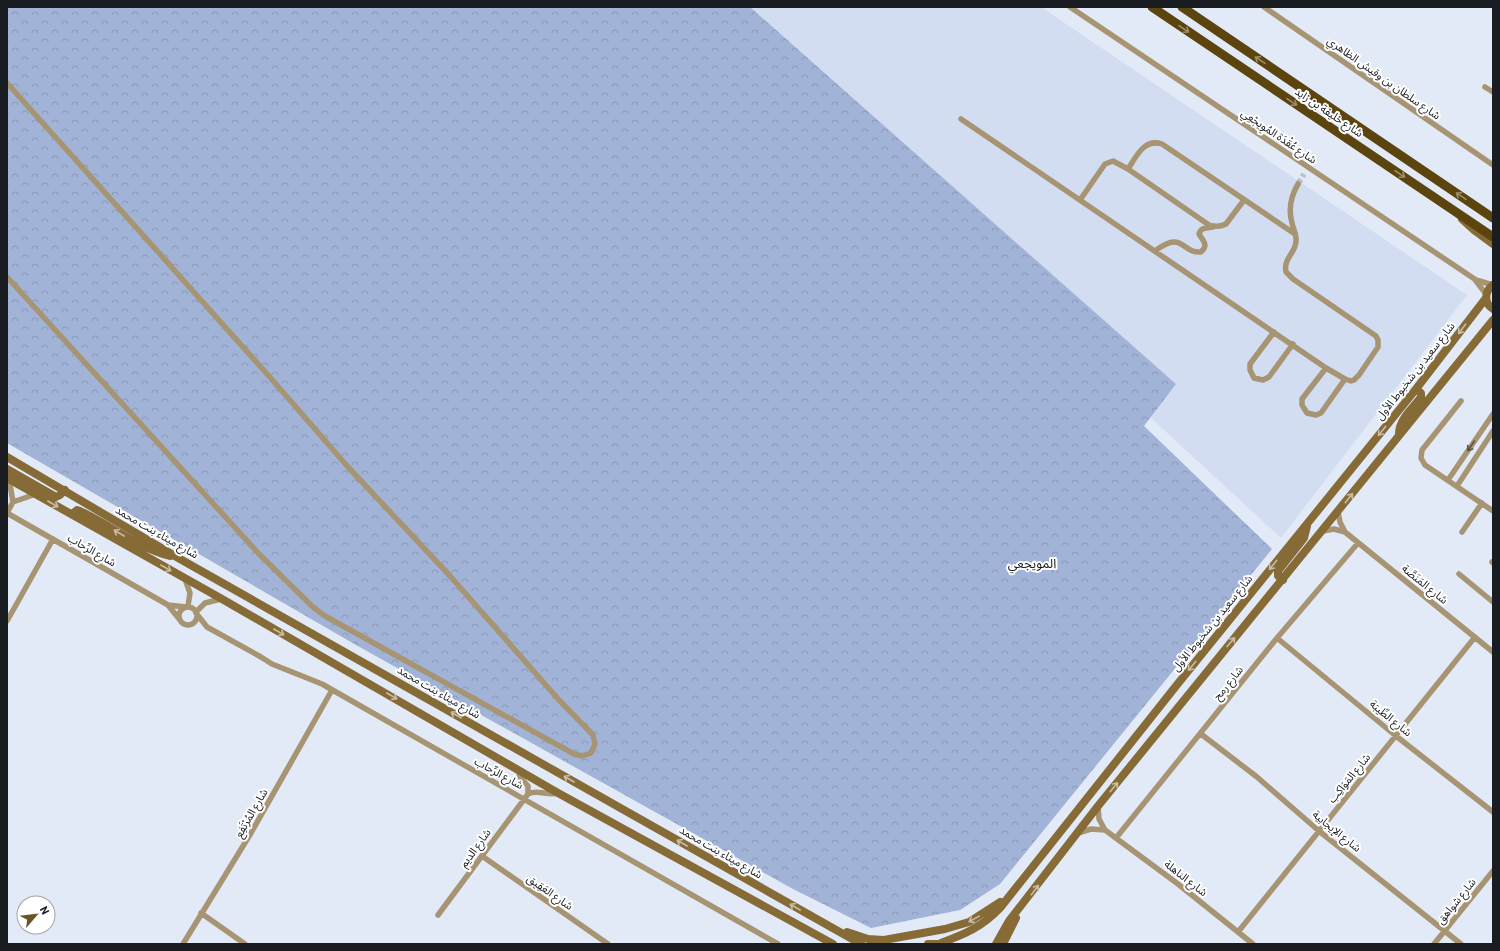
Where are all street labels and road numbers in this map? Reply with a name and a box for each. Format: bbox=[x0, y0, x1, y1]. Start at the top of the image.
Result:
street label: شارع سلطان بن وقيش الظاهري bbox=[1323, 34, 1444, 125]
street label: شارع خليفة بن زايد bbox=[1292, 84, 1366, 141]
street label: شارع عُقْدَة المُوِيجْعِي bbox=[1237, 105, 1320, 169]
street label: شارع سعيد بن شخبوط الأول bbox=[1372, 319, 1459, 423]
street label: شارع ميثاء بنت محمد bbox=[113, 503, 201, 562]
street label: شارع الرِّحاب bbox=[65, 531, 119, 571]
street label: شارع المَنَصَّة bbox=[1399, 561, 1451, 608]
street label: شارع سعيد بن شخبوط الأول bbox=[1169, 572, 1256, 675]
street label: شارع ميثاء بنت محمد bbox=[395, 663, 483, 722]
street label: شارع رمح bbox=[1210, 663, 1247, 704]
street label: شارع الطِّيبَة bbox=[1366, 697, 1415, 740]
street label: شارع المَوَاكِب bbox=[1325, 750, 1374, 806]
street label: شارع الرِّحاب bbox=[472, 754, 526, 793]
street label: شارع المُرْتَفِع bbox=[231, 786, 272, 840]
street label: شارع الإيجابية bbox=[1309, 807, 1364, 856]
street label: شارع ميثاء بنت محمد bbox=[677, 823, 765, 882]
street label: شارع الديم bbox=[456, 826, 496, 871]
street label: شارع الناهلة bbox=[1161, 857, 1211, 900]
street label: شارع العَقِيق bbox=[524, 871, 576, 914]
street label: شارع شواهق bbox=[1433, 875, 1480, 928]

